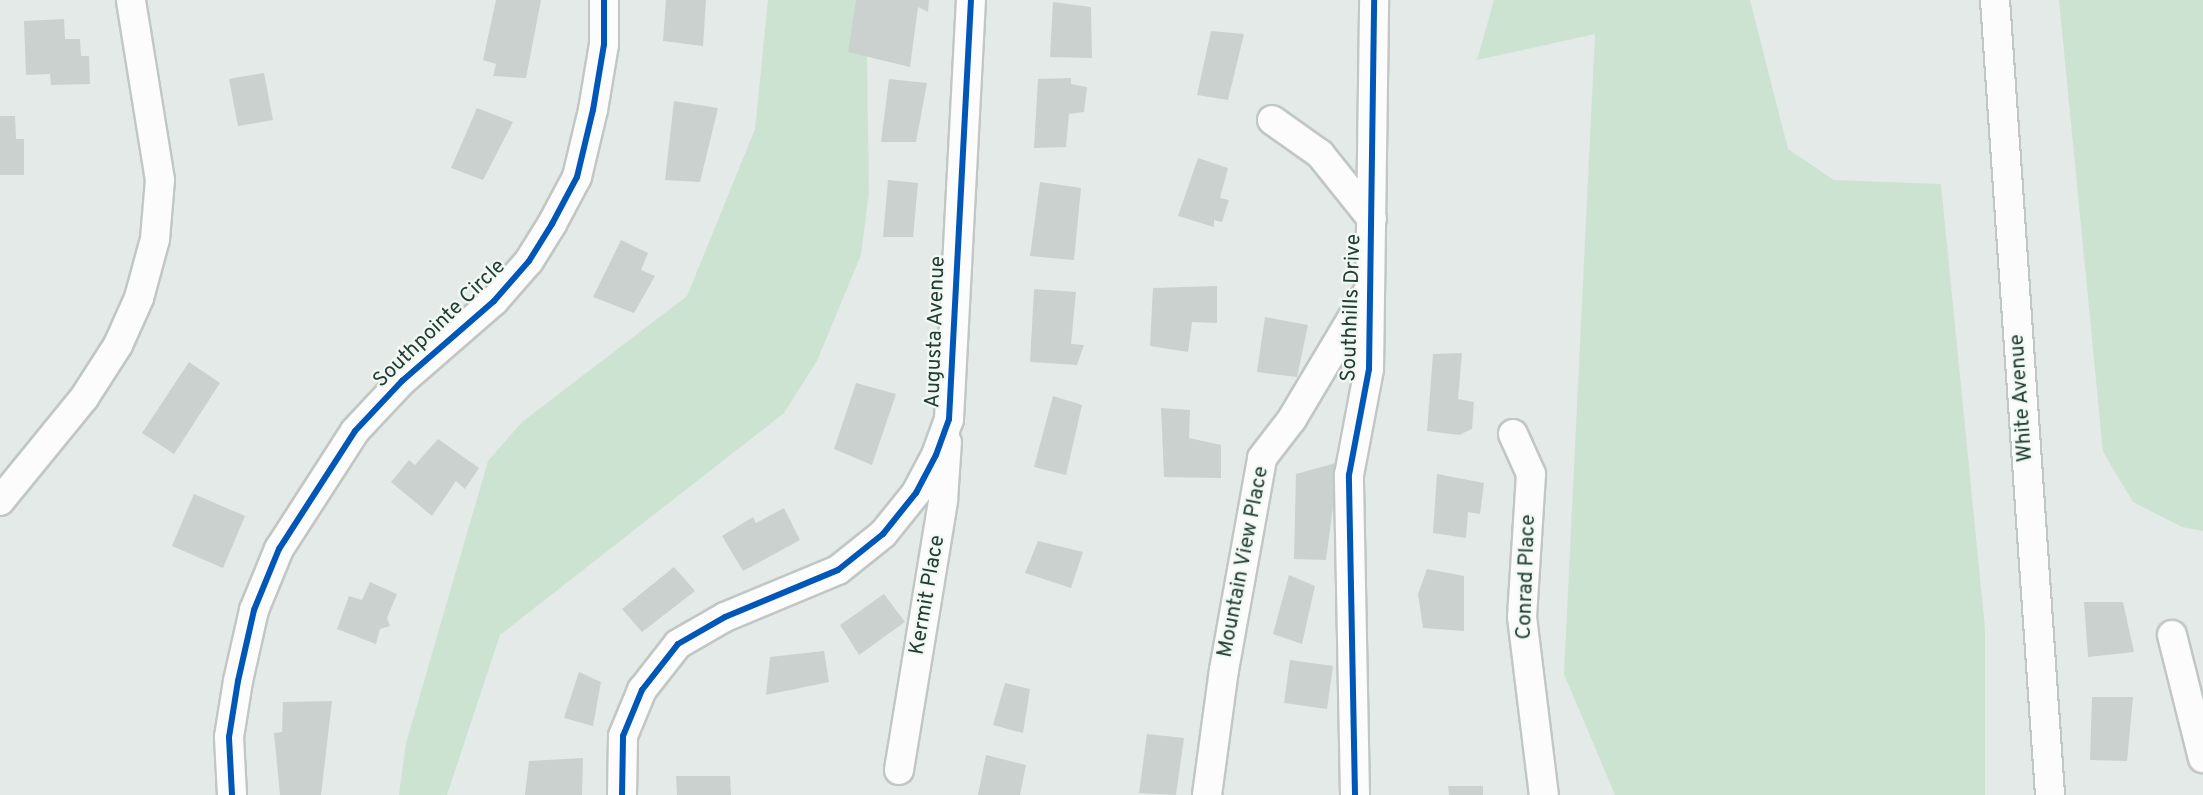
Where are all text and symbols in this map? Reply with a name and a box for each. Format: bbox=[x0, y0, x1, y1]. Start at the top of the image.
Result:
street label: Southhills Drive bbox=[1337, 234, 1367, 382]
street label: Southpointe Circle bbox=[369, 255, 511, 393]
street label: Augusta Avenue bbox=[921, 255, 951, 409]
street label: White Avenue bbox=[2005, 333, 2039, 463]
street label: Mountain View Place bbox=[1213, 464, 1275, 660]
street label: Conrad Place bbox=[1512, 514, 1542, 640]
street label: Kermit Place bbox=[905, 533, 951, 657]

